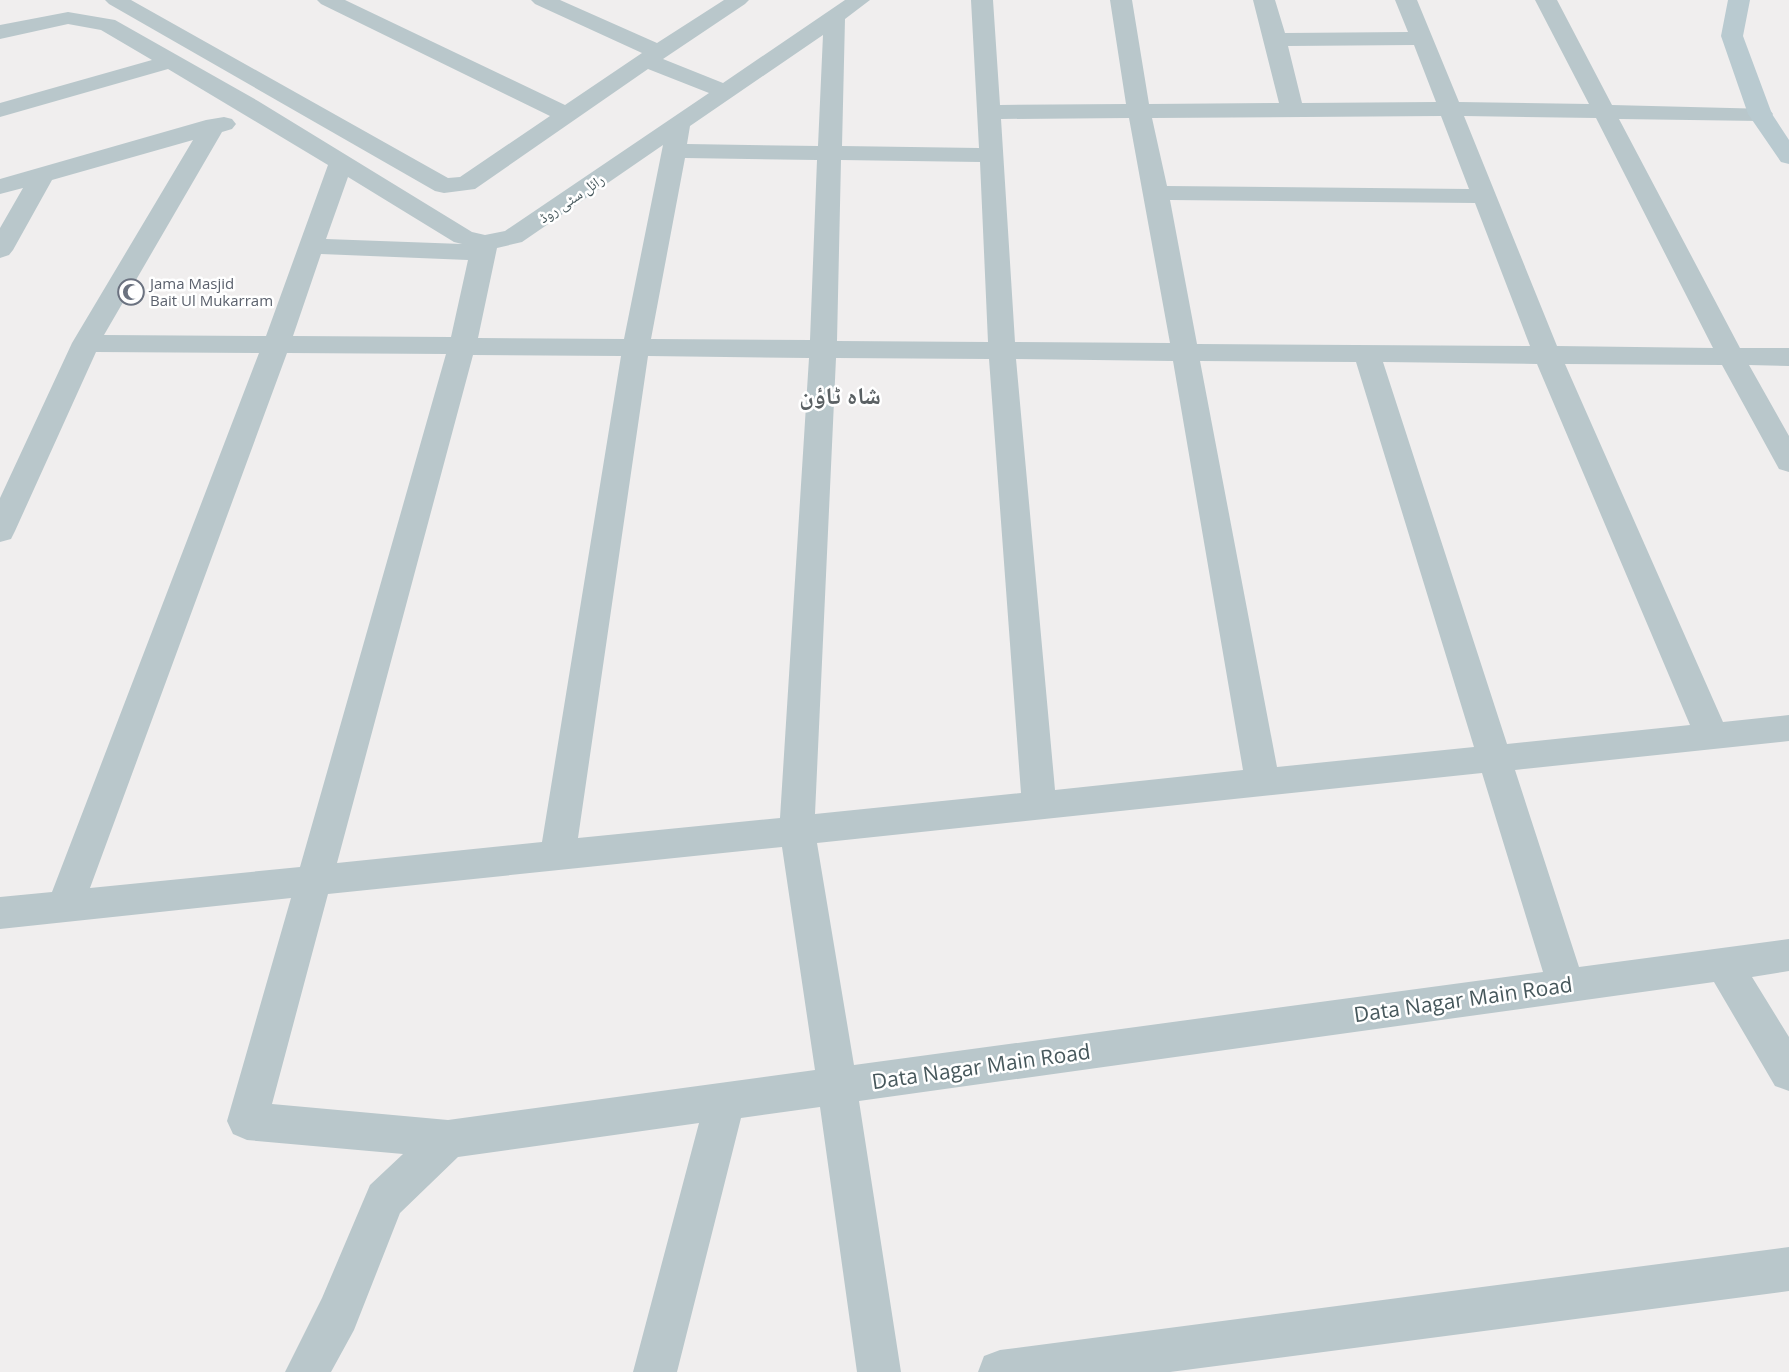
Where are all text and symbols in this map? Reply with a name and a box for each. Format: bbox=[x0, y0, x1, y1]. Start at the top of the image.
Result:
street label: رائل سٹی روڈ bbox=[534, 169, 608, 228]
place label: Jama Masjid Bait Ul Mukarram bbox=[148, 273, 273, 310]
mosque icon: Jama Masjid Bait Ul Mukarram bbox=[116, 277, 146, 307]
district label: شاہ ٹاؤن bbox=[799, 378, 881, 411]
street label: Data Nagar Main Road bbox=[1352, 970, 1574, 1028]
street label: Data Nagar Main Road bbox=[870, 1037, 1092, 1095]

